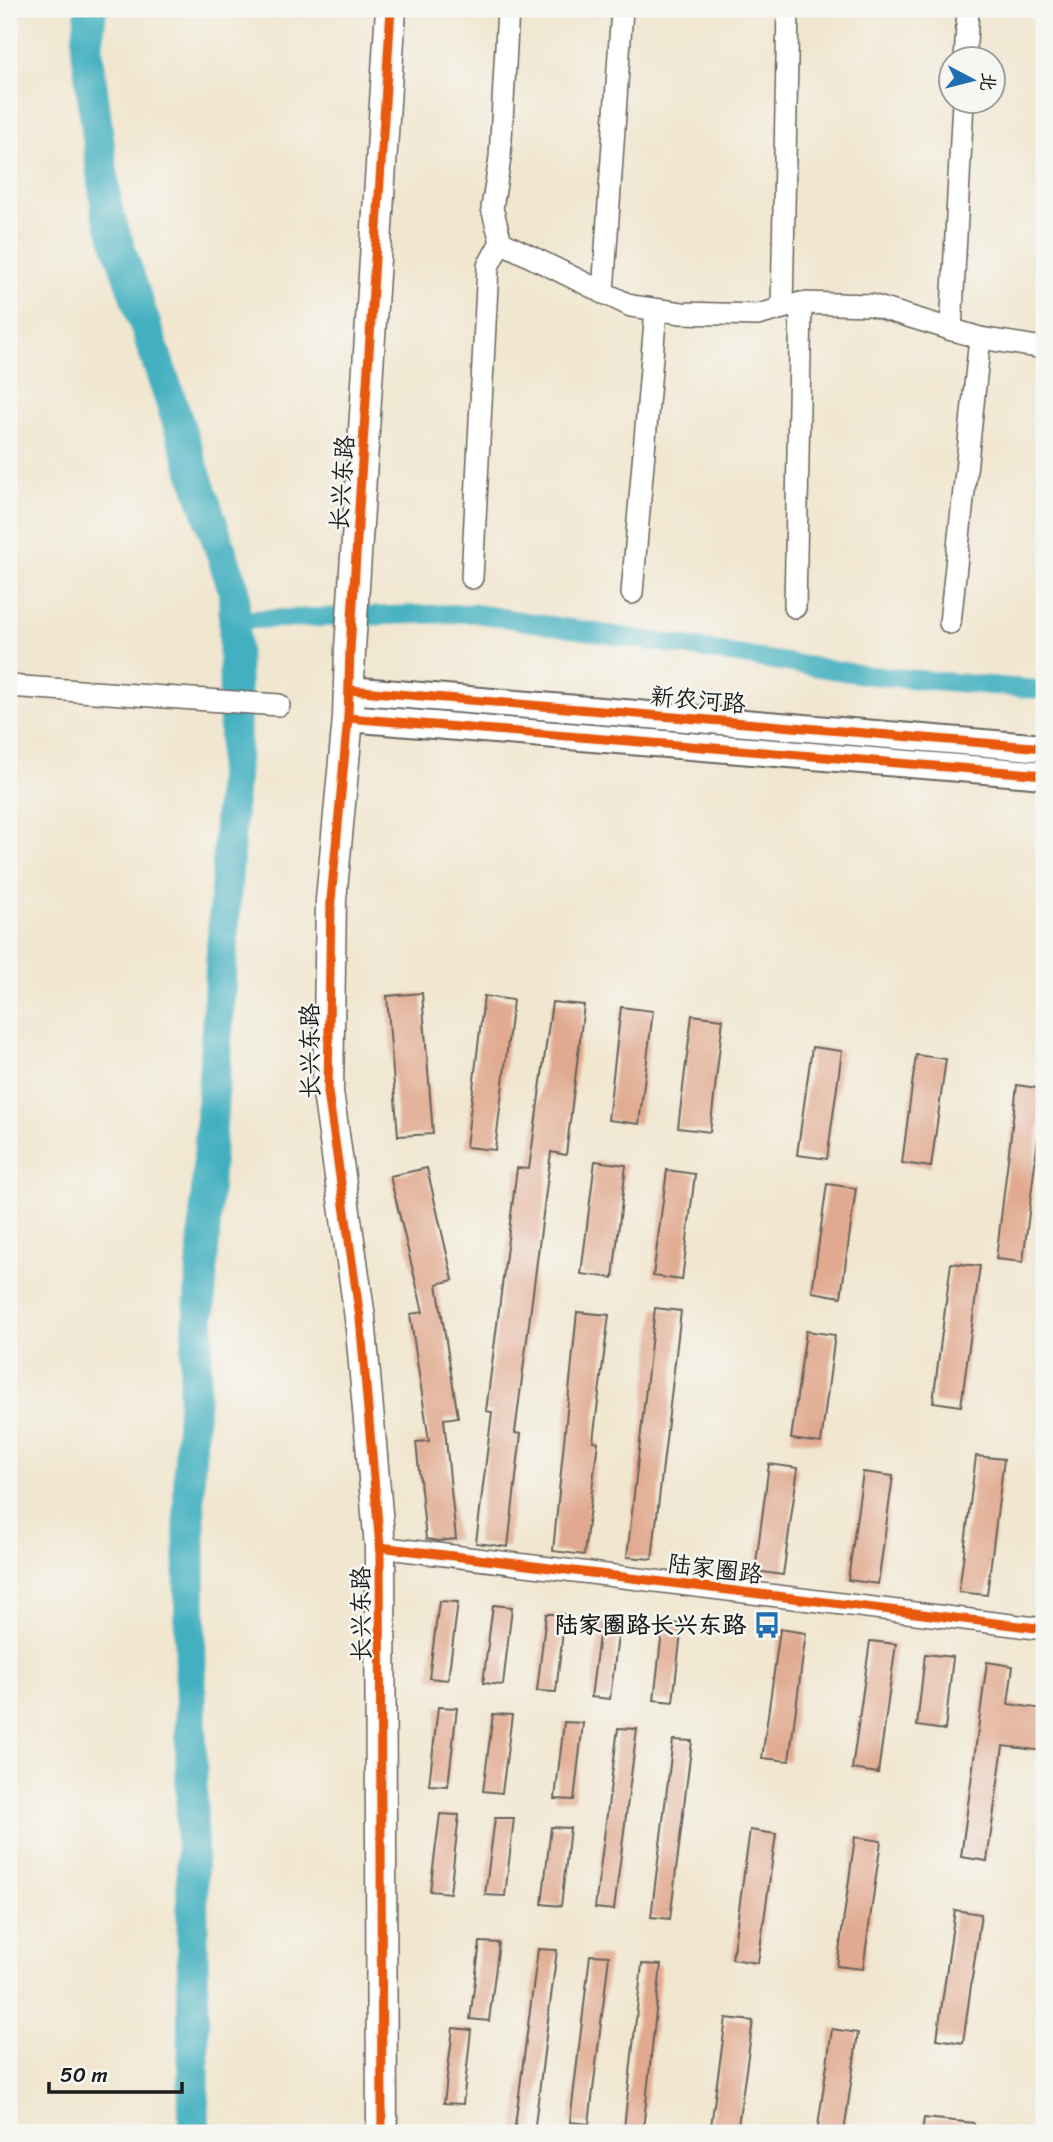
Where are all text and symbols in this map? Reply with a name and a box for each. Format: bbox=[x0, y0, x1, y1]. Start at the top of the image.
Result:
north arrow bbox=[937, 46, 1007, 116]
text: 北 bbox=[971, 71, 1006, 93]
street label: 长兴东路 bbox=[318, 434, 366, 532]
street label: 新农河路 bbox=[648, 675, 748, 725]
street label: 长兴东路 bbox=[289, 1003, 331, 1099]
street label: 陆家圈路 bbox=[665, 1542, 765, 1596]
street label: 长兴东路 bbox=[340, 1566, 382, 1662]
place label: 陆家圈路长兴东路 bbox=[554, 1604, 747, 1646]
bus stop icon: 陆家圈路长兴东路 bbox=[752, 1610, 782, 1640]
scale bar bbox=[49, 2051, 182, 2095]
text: 50 m bbox=[60, 2056, 108, 2094]

